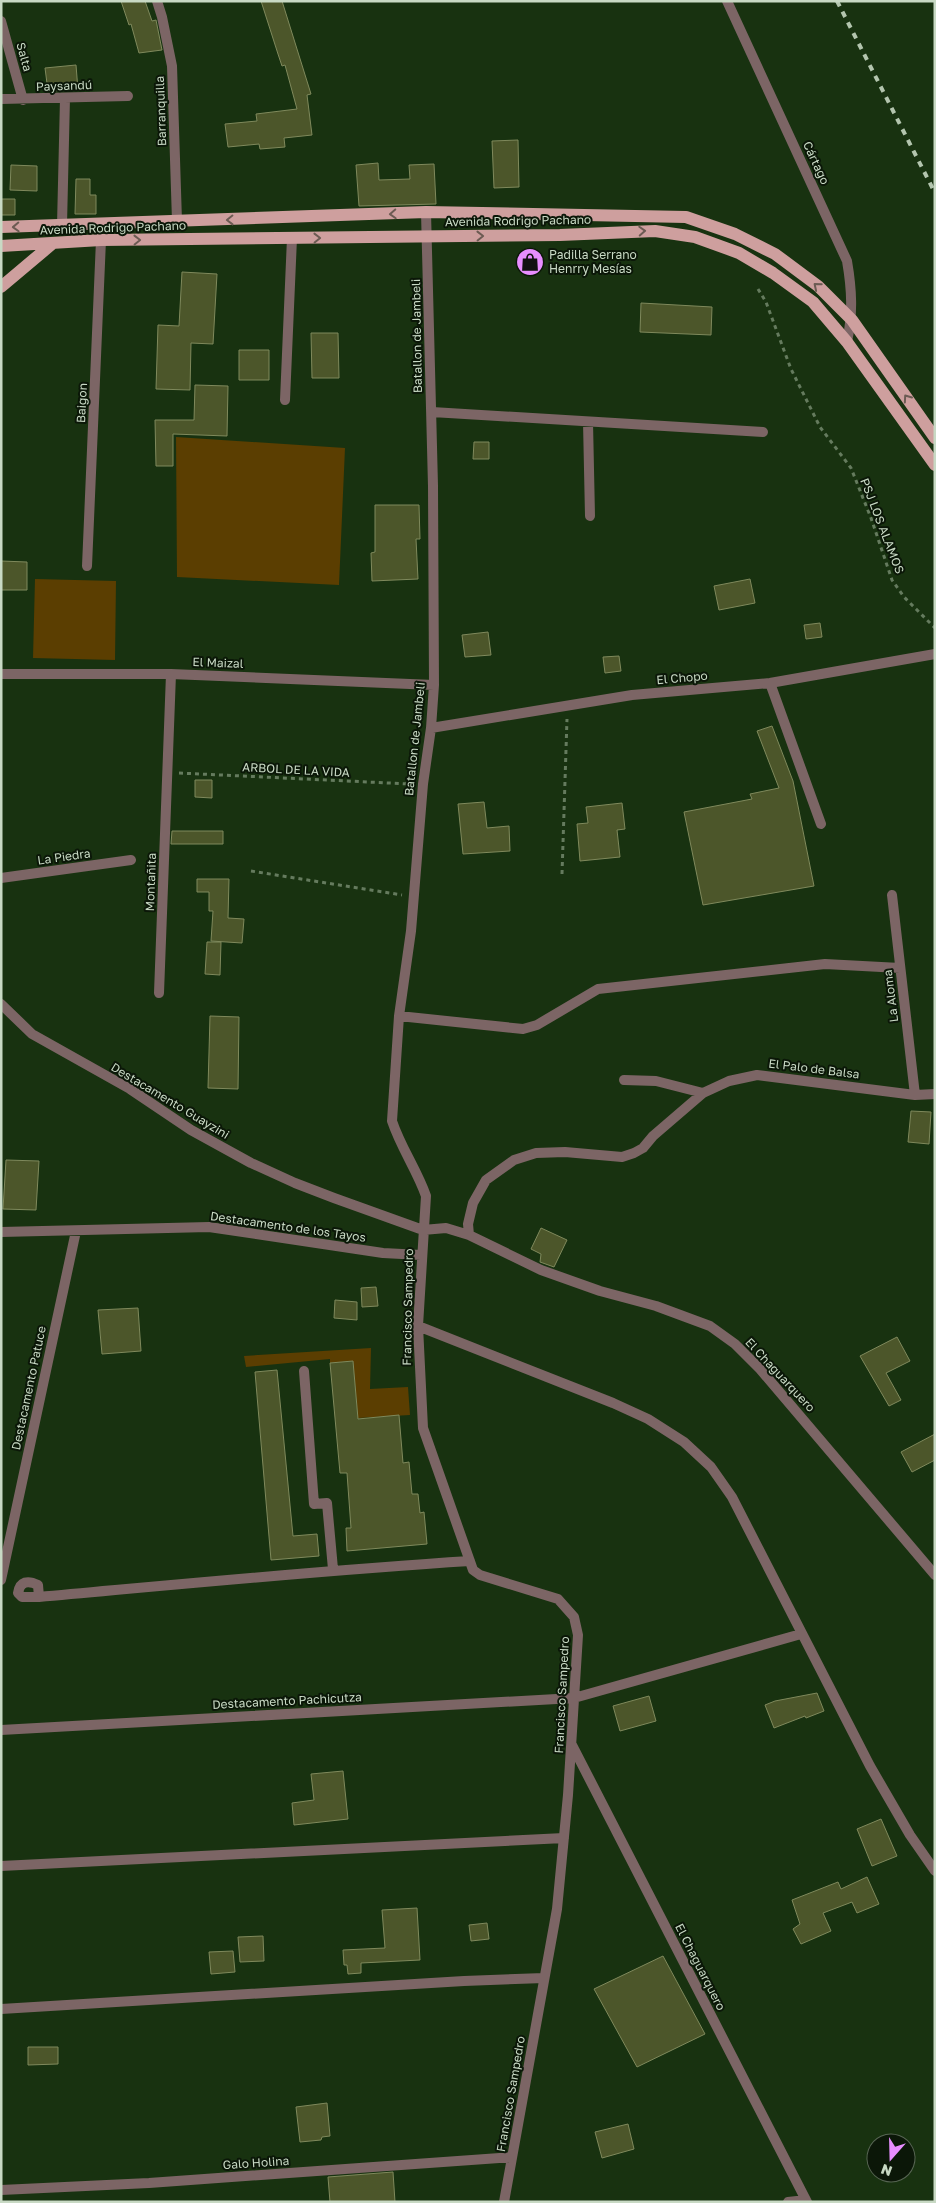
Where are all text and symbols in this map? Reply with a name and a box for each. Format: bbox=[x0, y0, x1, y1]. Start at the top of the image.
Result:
street label: Salta bbox=[13, 41, 36, 73]
street label: Barranquilla bbox=[152, 76, 169, 147]
street label: Paysandú bbox=[36, 77, 92, 94]
street label: Cártago bbox=[800, 139, 833, 187]
one-way arrow bbox=[389, 208, 397, 219]
street label: Avenida Rodrigo Pachano bbox=[445, 212, 591, 229]
one-way arrow bbox=[226, 214, 234, 225]
street label: Avenida Rodrigo Pachano bbox=[40, 217, 186, 238]
one-way arrow bbox=[11, 221, 19, 232]
one-way arrow bbox=[638, 226, 646, 237]
one-way arrow bbox=[476, 231, 484, 241]
one-way arrow bbox=[314, 233, 322, 243]
one-way arrow bbox=[134, 235, 142, 245]
shop icon: Padilla Serrano Henrry Mesías bbox=[515, 247, 545, 277]
place label: Padilla Serrano Henrry Mesías bbox=[549, 247, 637, 276]
street label: Batallon de Jambeli bbox=[408, 279, 425, 393]
one-way arrow bbox=[814, 283, 823, 292]
street label: Baigon bbox=[73, 383, 90, 423]
one-way arrow bbox=[904, 394, 913, 404]
street label: PSJ LOS ALAMOS bbox=[857, 476, 908, 576]
street label: El Maizal bbox=[192, 654, 244, 671]
street label: El Chopo bbox=[656, 668, 708, 687]
street label: Batallon de Jambeli bbox=[401, 681, 428, 797]
street label: ARBOL DE LA VIDA bbox=[242, 759, 350, 780]
street label: La Piedra bbox=[36, 845, 91, 868]
street label: Montañita bbox=[142, 852, 159, 911]
street label: La Aloma bbox=[880, 969, 901, 1023]
street label: El Palo de Balsa bbox=[768, 1055, 861, 1082]
street label: Destacamento Guayzini bbox=[108, 1059, 232, 1142]
street label: Destacamento de los Tayos bbox=[209, 1208, 367, 1245]
street label: Francisco Sampedro bbox=[399, 1248, 416, 1366]
street label: Destacamento Patuce bbox=[8, 1324, 49, 1451]
street label: El Chaguarquero bbox=[742, 1335, 819, 1415]
street label: Francisco Sampedro bbox=[551, 1636, 572, 1754]
street label: Destacamento Pachicutza bbox=[212, 1689, 362, 1712]
street label: El Chaguarquero bbox=[672, 1921, 729, 2013]
street label: Francisco Sampedro bbox=[493, 2035, 528, 2153]
north arrow bbox=[866, 2133, 916, 2183]
street label: Galo Holina bbox=[222, 2153, 290, 2172]
text: N bbox=[878, 2161, 894, 2180]

